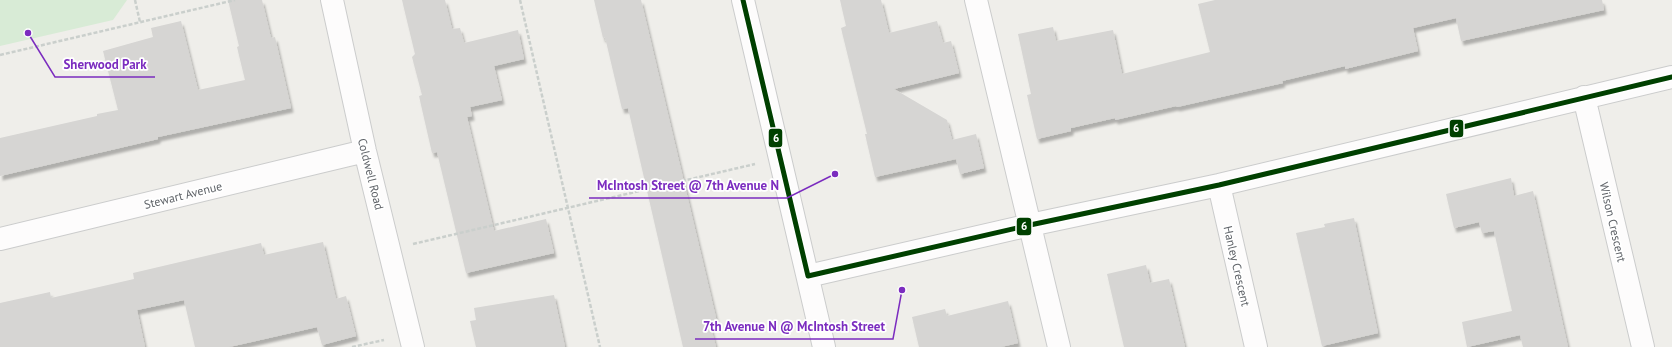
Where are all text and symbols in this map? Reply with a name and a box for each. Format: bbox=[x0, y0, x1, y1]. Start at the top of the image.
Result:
callout: Sherwood Park bbox=[55, 52, 155, 77]
text: Sherwood Park bbox=[63, 56, 147, 73]
line badge: 6 bbox=[1449, 119, 1464, 138]
text: 6 bbox=[1453, 121, 1459, 135]
line badge: 6 bbox=[768, 128, 783, 148]
text: 6 bbox=[773, 131, 779, 145]
street label: Coldwell Road bbox=[355, 137, 387, 211]
callout: McIntosh Street @ 7th Avenue N bbox=[589, 173, 787, 198]
text: McIntosh Street @ 7th Avenue N bbox=[597, 177, 779, 194]
street label: Stewart Avenue bbox=[142, 178, 224, 212]
street label: Wilson Crescent bbox=[1597, 181, 1629, 263]
line badge: 6 bbox=[1016, 217, 1032, 236]
text: 6 bbox=[1021, 219, 1027, 233]
street label: Hanley Crescent bbox=[1220, 224, 1254, 308]
callout: 7th Avenue N @ McIntosh Street bbox=[695, 314, 893, 339]
text: 7th Avenue N @ McIntosh Street bbox=[703, 318, 885, 335]

